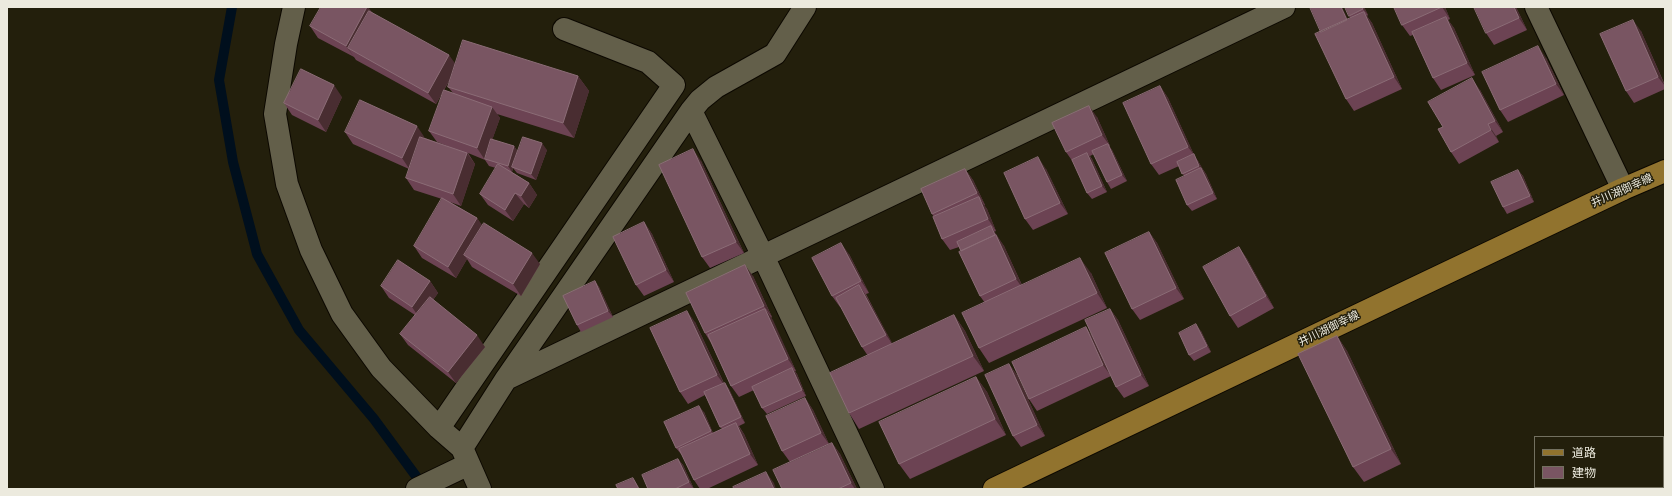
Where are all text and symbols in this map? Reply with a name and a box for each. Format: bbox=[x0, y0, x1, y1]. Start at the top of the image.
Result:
street label: 井川湖御幸線 bbox=[1589, 172, 1655, 210]
street label: 井川湖御幸線 bbox=[1296, 309, 1362, 349]
legend bbox=[1534, 436, 1664, 488]
text: 道路 bbox=[1572, 446, 1596, 460]
text: 建物 bbox=[1572, 466, 1596, 480]

